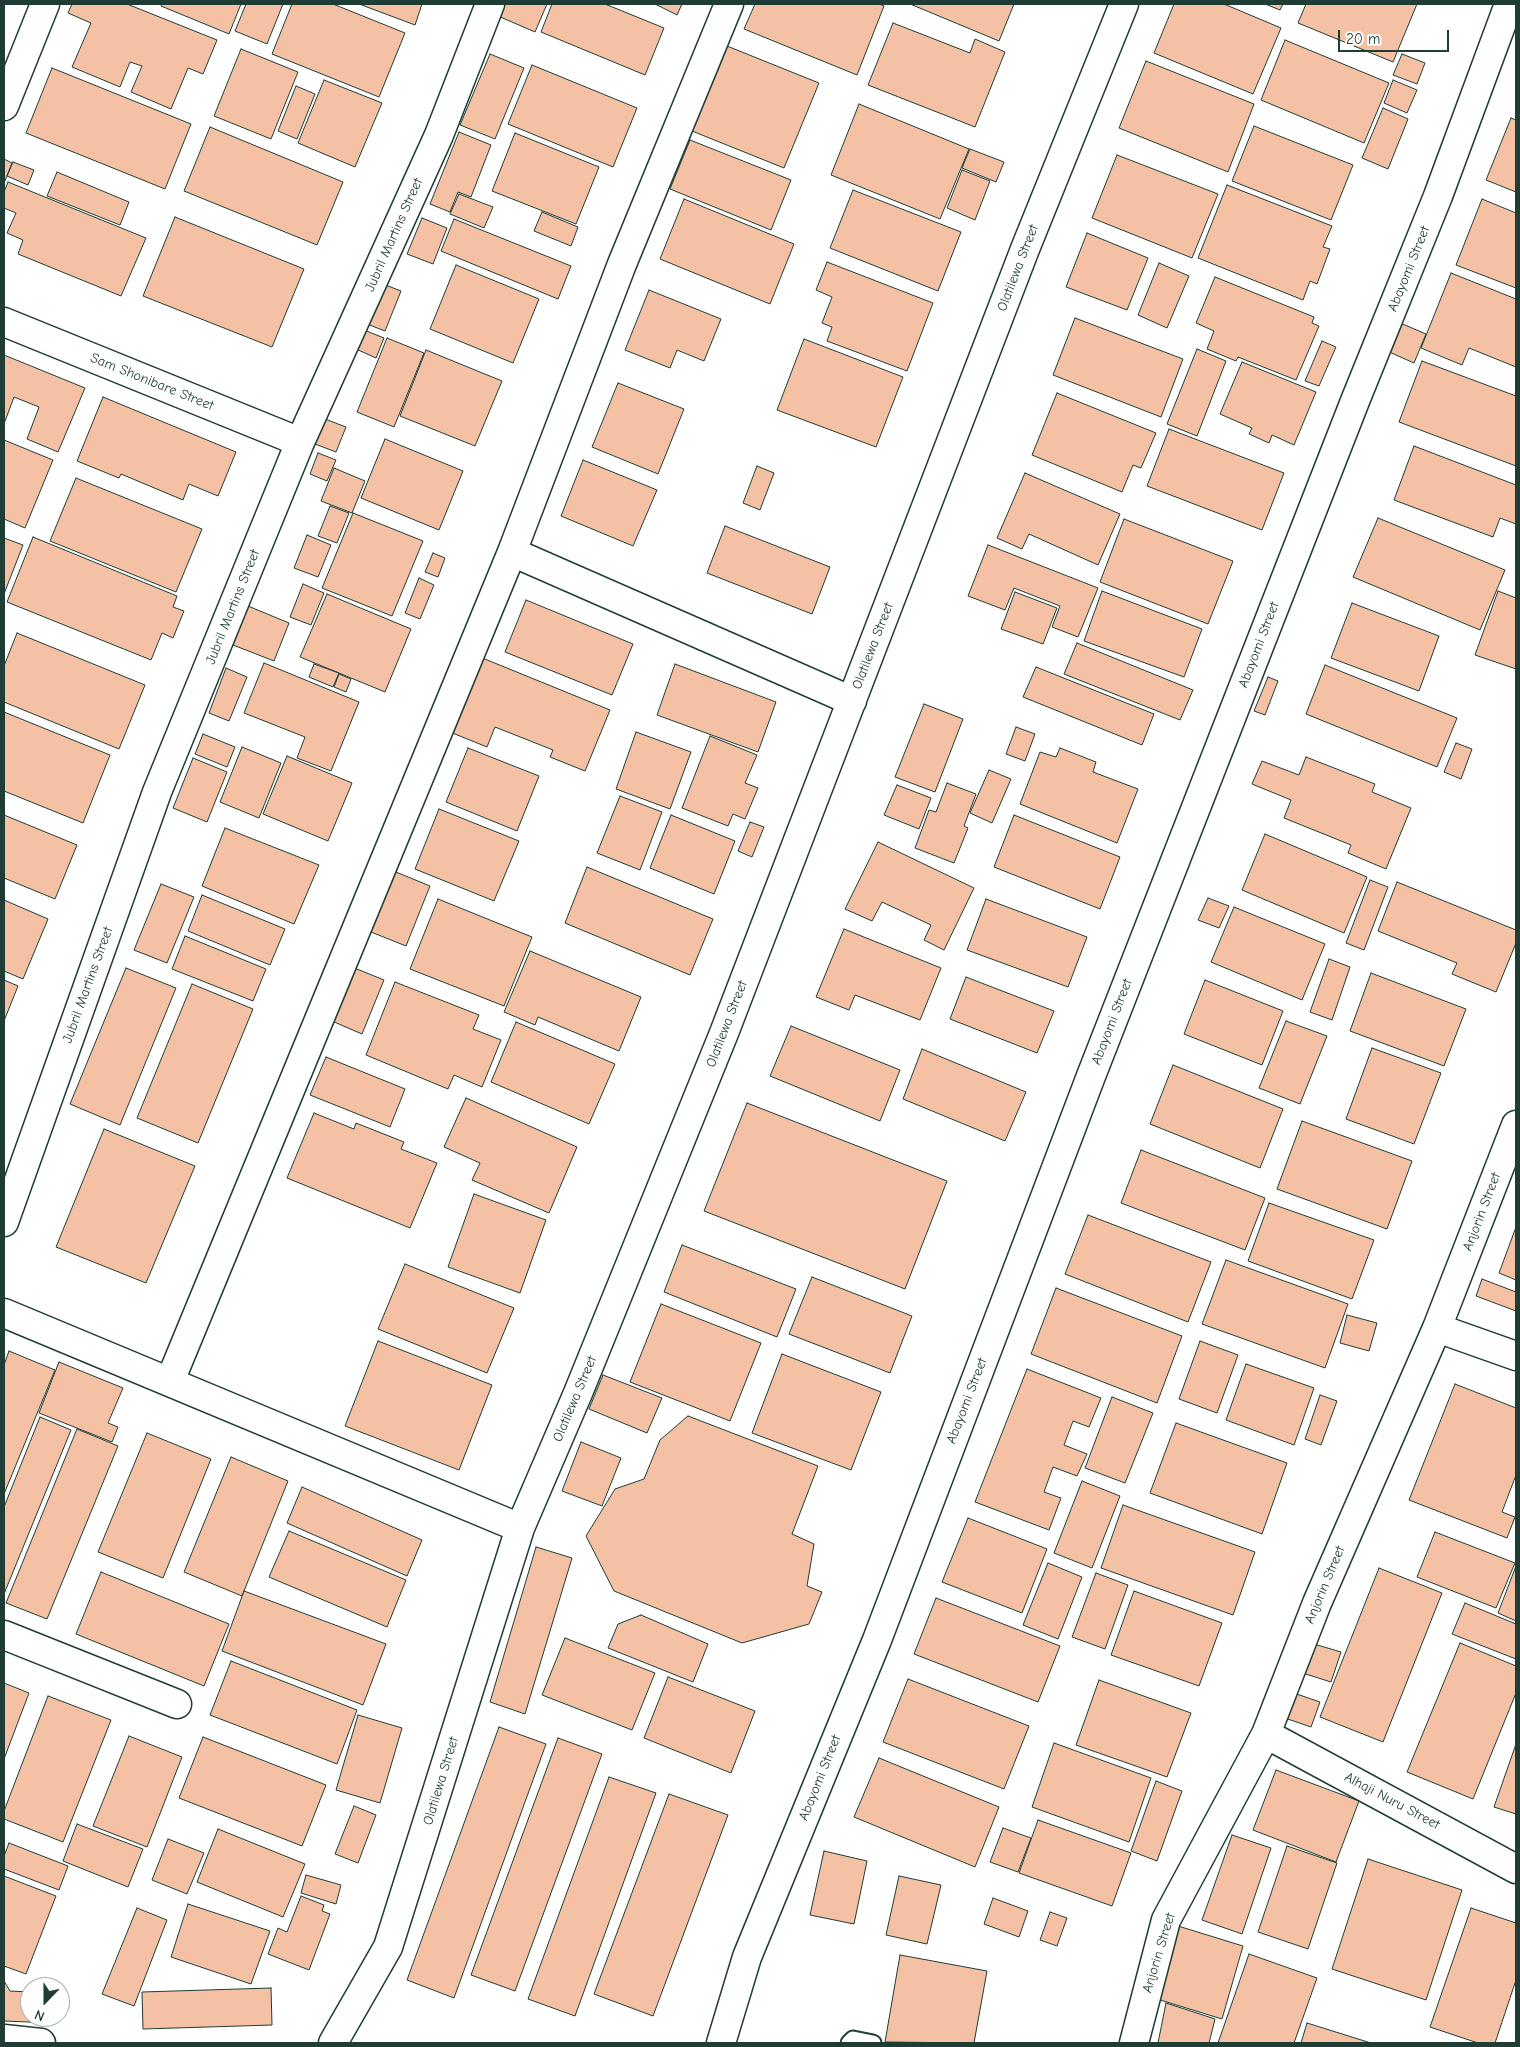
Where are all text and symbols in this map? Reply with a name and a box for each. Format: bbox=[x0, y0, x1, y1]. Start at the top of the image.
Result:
scale bar bbox=[1340, 20, 1451, 52]
text: 20 m bbox=[1346, 30, 1380, 48]
street label: Jubril Martins Street bbox=[361, 176, 427, 294]
street label: Olatilewa Street bbox=[994, 222, 1042, 314]
street label: Abayomi Street bbox=[1384, 224, 1434, 314]
street label: Sam Shonibare Street bbox=[88, 350, 216, 414]
street label: Jubril Martins Street bbox=[202, 547, 264, 667]
street label: Olatilewa Street bbox=[849, 600, 897, 692]
street label: Abayomi Street bbox=[1235, 600, 1283, 690]
street label: Jubril Martins Street bbox=[59, 925, 117, 1045]
street label: Abayomi Street bbox=[1088, 977, 1136, 1067]
street label: Olatilewa Street bbox=[703, 978, 751, 1070]
street label: Anjorin Street bbox=[1459, 1170, 1505, 1254]
street label: Olatilewa Street bbox=[549, 1354, 601, 1444]
street label: Abayomi Street bbox=[943, 1356, 991, 1446]
street label: Anjorin Street bbox=[1301, 1544, 1349, 1626]
street label: Abayomi Street bbox=[795, 1733, 845, 1823]
street label: Olatilewa Street bbox=[420, 1735, 462, 1827]
street label: Alhaji Nuru Street bbox=[1341, 1769, 1443, 1833]
street label: Anjorin Street bbox=[1139, 1911, 1179, 1995]
north arrow bbox=[20, 1977, 70, 2027]
text: N bbox=[32, 2006, 47, 2025]

